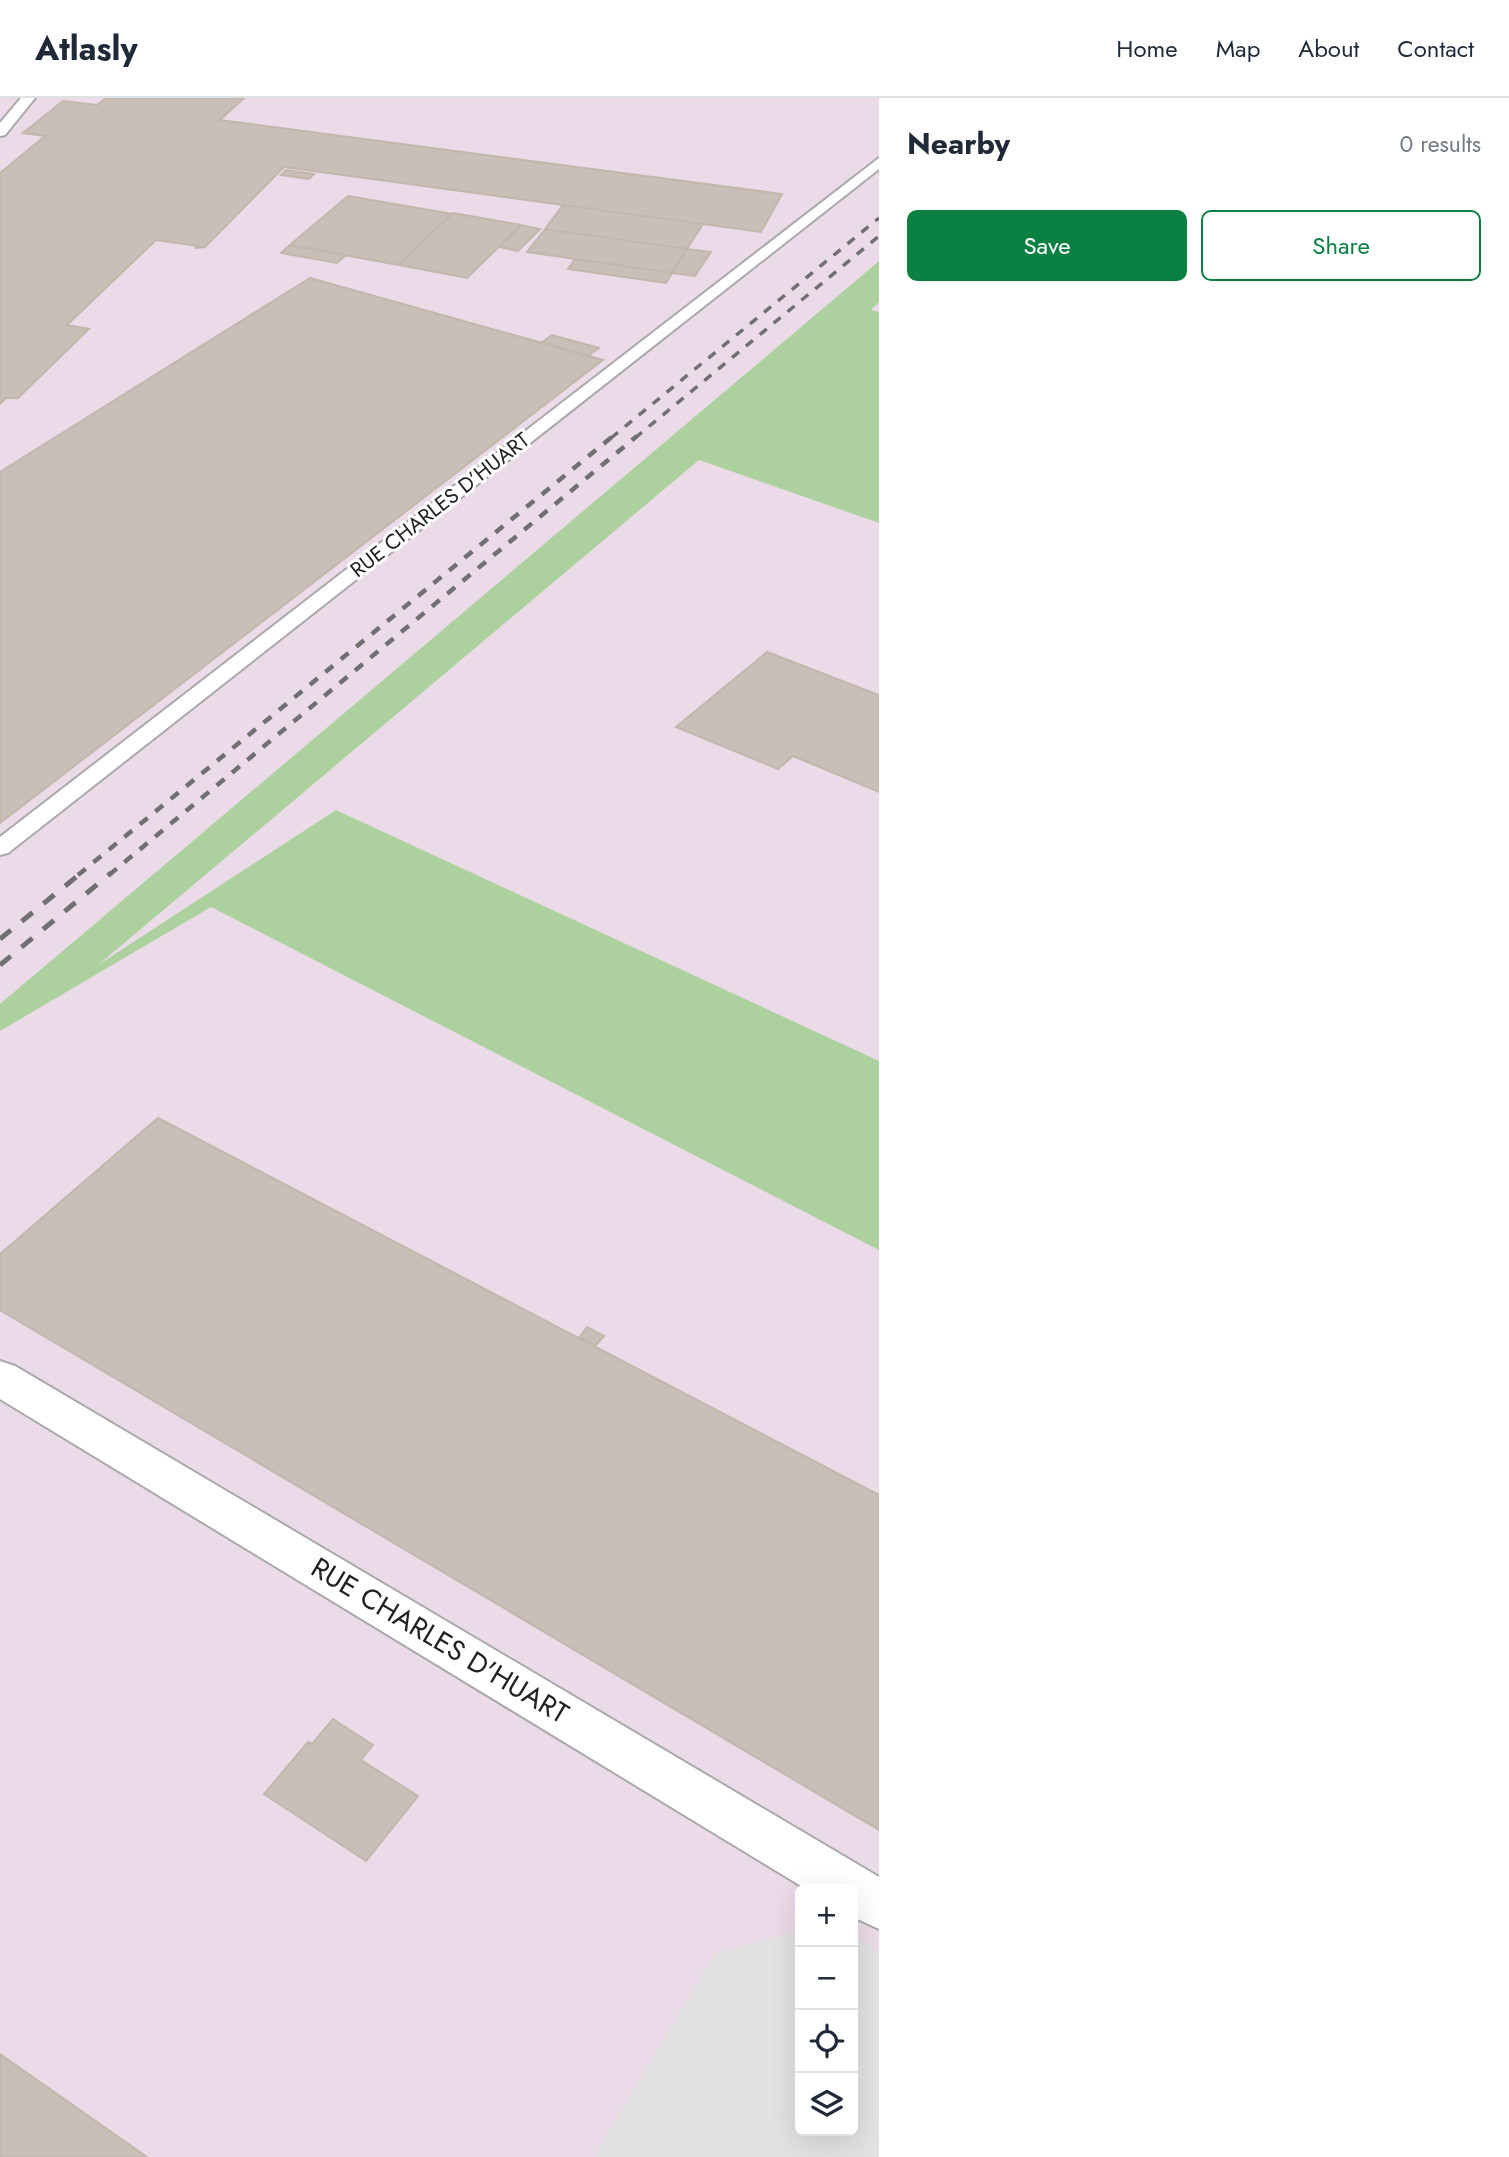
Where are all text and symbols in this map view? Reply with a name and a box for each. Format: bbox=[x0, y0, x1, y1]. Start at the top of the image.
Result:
text: Atlasly bbox=[35, 25, 138, 72]
text: Home bbox=[1116, 31, 1178, 66]
text: Map bbox=[1216, 31, 1260, 66]
text: About bbox=[1298, 31, 1359, 66]
text: Contact bbox=[1397, 31, 1474, 66]
text: Nearby bbox=[907, 122, 1010, 165]
text: 0 results bbox=[1399, 127, 1481, 161]
button: Save bbox=[907, 210, 1187, 281]
button: Share bbox=[1201, 210, 1481, 281]
street label: RUE CHARLES D’HUART bbox=[344, 425, 536, 585]
street label: RUE CHARLES D'HUART bbox=[303, 1547, 576, 1734]
map controls bbox=[795, 1884, 858, 2136]
button: + bbox=[795, 1884, 858, 1947]
button: − bbox=[795, 1947, 858, 2010]
button: locate bbox=[795, 2010, 858, 2073]
button: layers bbox=[795, 2073, 858, 2136]

